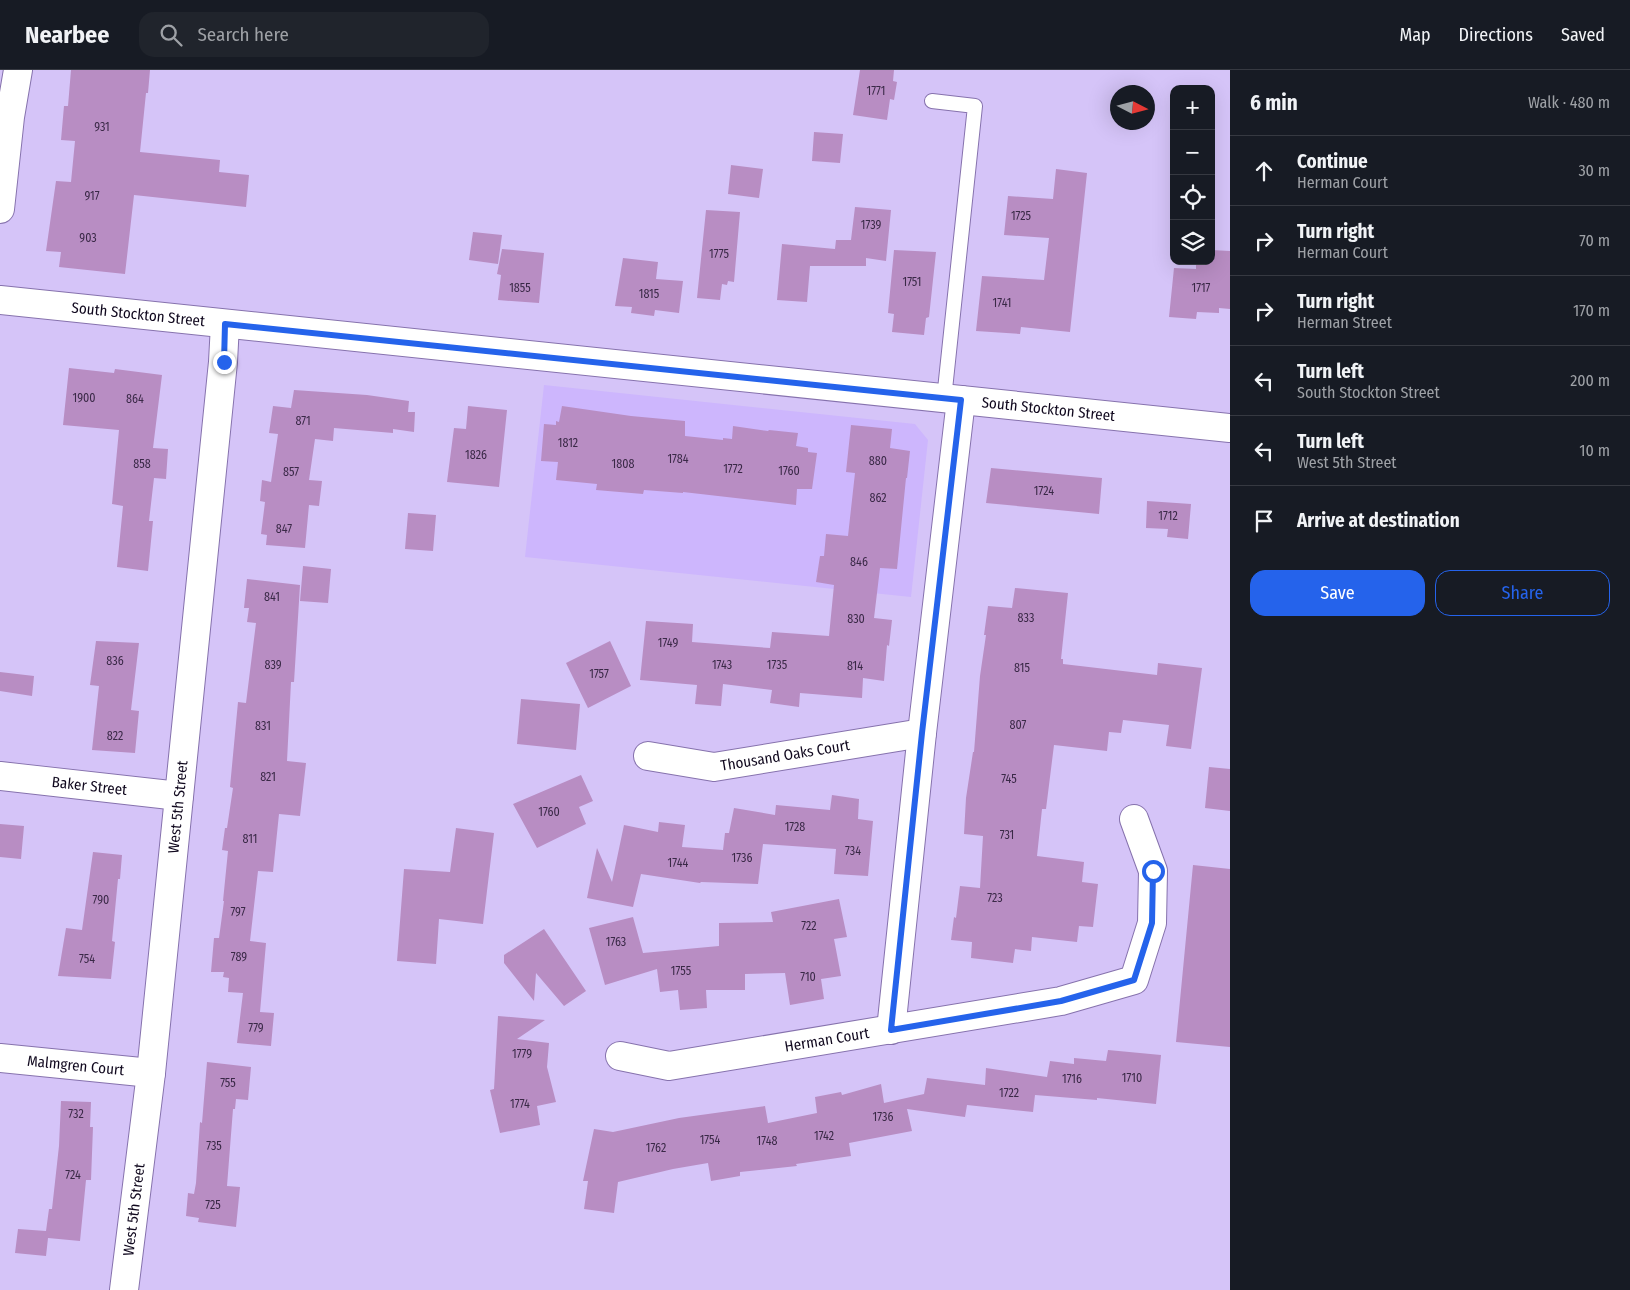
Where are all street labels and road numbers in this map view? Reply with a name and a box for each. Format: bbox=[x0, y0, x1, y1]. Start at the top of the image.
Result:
street label: South Stockton Street bbox=[71, 299, 206, 330]
street label: South Stockton Street bbox=[981, 393, 1116, 425]
street label: Thousand Oaks Court bbox=[719, 736, 851, 775]
street label: West 5th Street bbox=[164, 760, 192, 854]
street label: Baker Street bbox=[51, 773, 128, 799]
street label: Herman Court bbox=[783, 1024, 870, 1056]
street label: Malmgren Court bbox=[26, 1052, 125, 1079]
street label: West 5th Street bbox=[119, 1162, 149, 1257]

